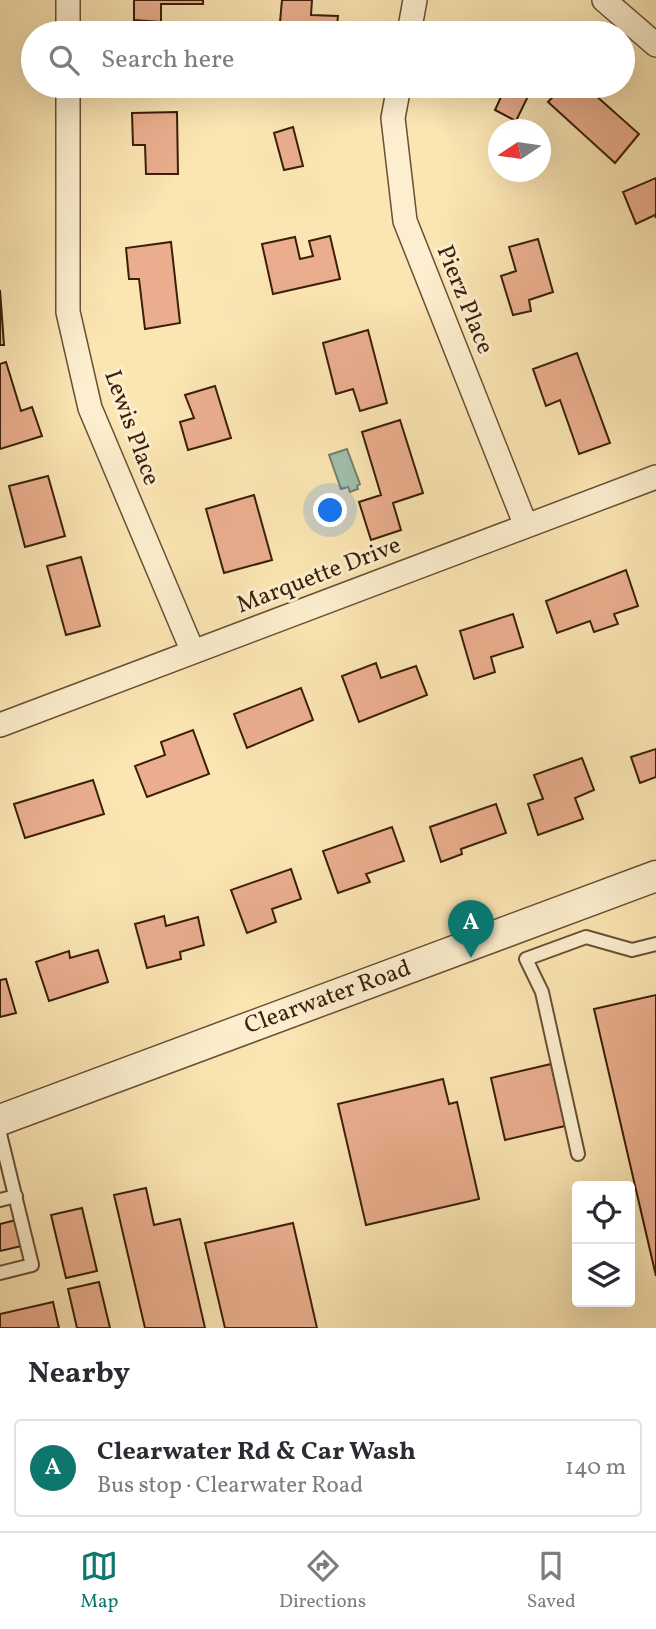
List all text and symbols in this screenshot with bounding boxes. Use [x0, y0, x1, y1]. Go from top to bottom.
search box [21, 21, 635, 98]
icon: search [45, 41, 83, 79]
text: Search here [101, 42, 234, 78]
north arrow [488, 119, 551, 182]
street label: Pierz Place [427, 240, 501, 360]
street label: Lewis Place [94, 366, 168, 490]
your location [313, 493, 347, 527]
street label: Marquette Drive [232, 529, 406, 623]
pin: A [448, 900, 494, 958]
street label: Clearwater Road [240, 952, 416, 1044]
map controls [572, 1181, 635, 1307]
button: locate [572, 1181, 635, 1244]
button: layers [572, 1244, 635, 1307]
text: Nearby [28, 1353, 130, 1395]
text: Clearwater Rd & Car Wash [97, 1434, 416, 1470]
text: A [45, 1452, 61, 1484]
text: 140 m [565, 1452, 626, 1484]
text: Bus stop · Clearwater Road [97, 1470, 363, 1502]
tab: Map [80, 1547, 118, 1615]
tab: Directions [279, 1547, 366, 1615]
tab: Saved [527, 1547, 576, 1615]

